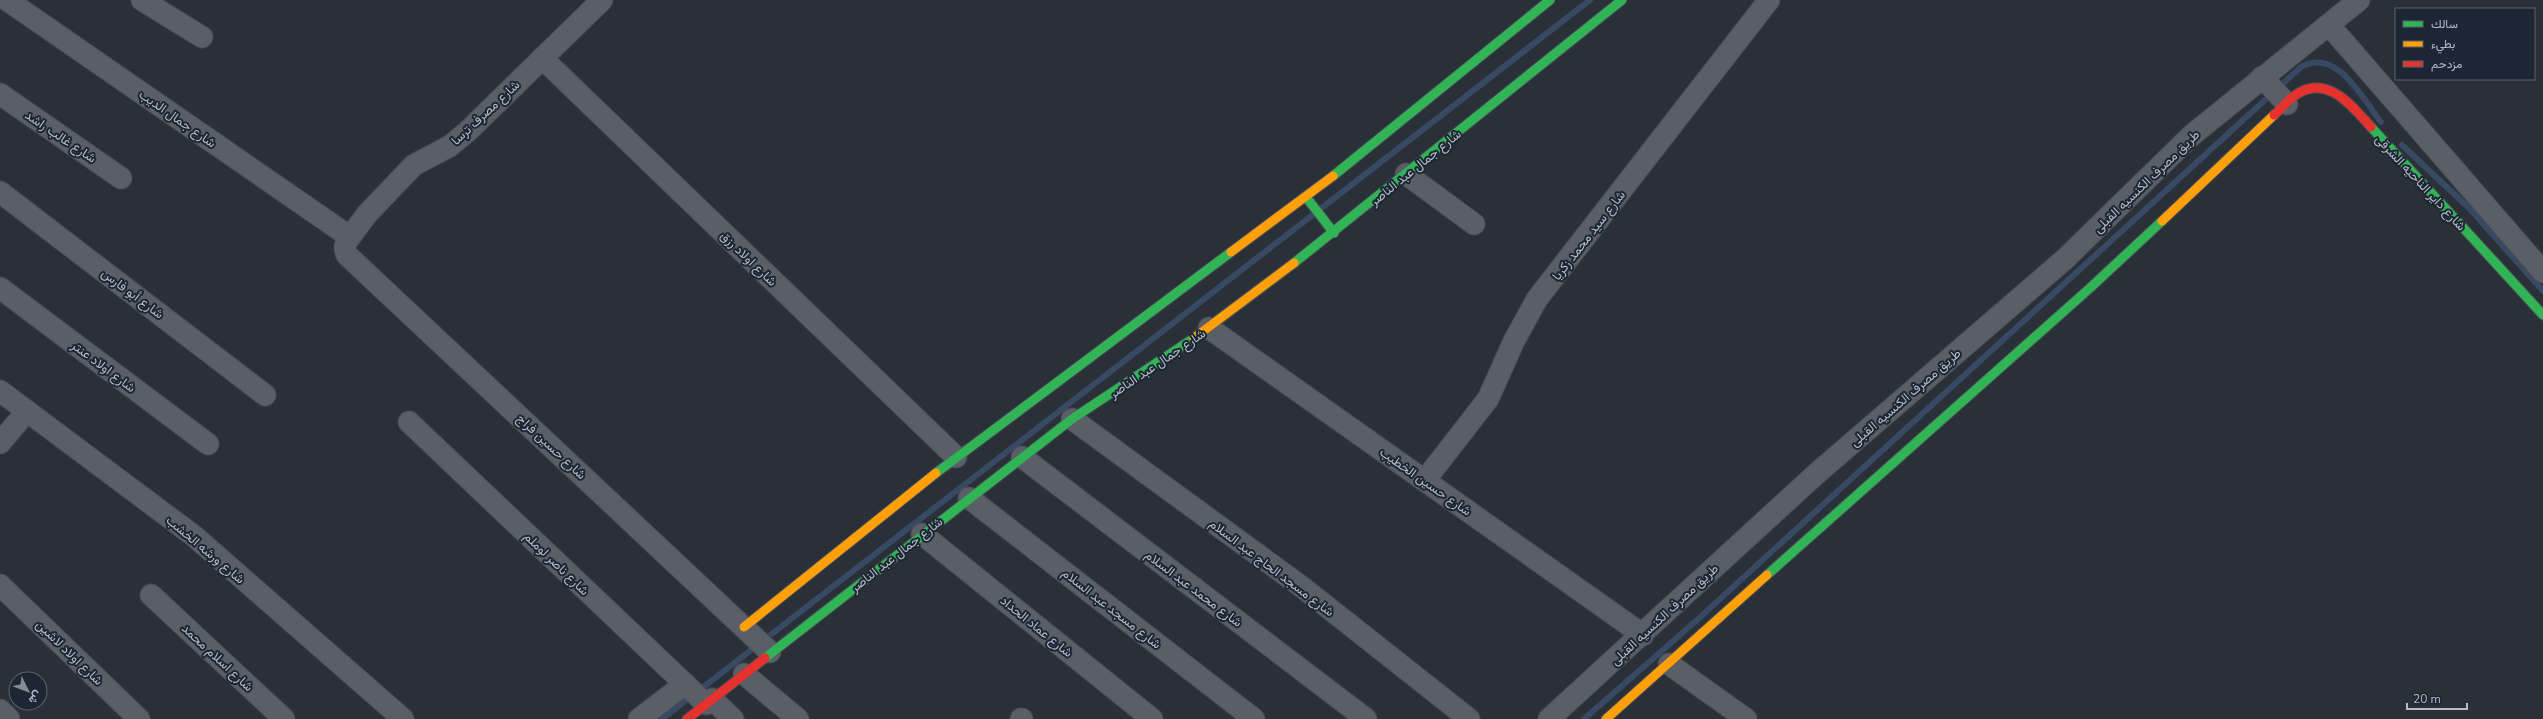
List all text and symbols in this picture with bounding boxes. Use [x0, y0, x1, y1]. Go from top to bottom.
legend [2395, 8, 2535, 80]
text: سالك [2431, 16, 2458, 32]
text: بطيء [2431, 36, 2455, 54]
text: مزدحم [2431, 56, 2462, 72]
street label: شارع مصرف ترسا [447, 76, 524, 149]
street label: شارع جمال الديب [135, 85, 220, 152]
street label: شارع غالب راشد [21, 106, 100, 167]
street label: شارع جمال عبد الناصر [1365, 125, 1465, 211]
street label: طريق مصرف الكنسيه القبلى [2090, 126, 2204, 237]
street label: شارع داير الناحيه الشرقى [2371, 131, 2470, 235]
street label: شارع سيد محمد زكريا [1548, 187, 1630, 284]
street label: شارع اولاد رزق [716, 227, 781, 290]
street label: شارع أبو فارس [98, 264, 167, 323]
street label: شارع جمال عبد الناصر [1105, 325, 1209, 403]
street label: شارع اولاد عنتر [67, 336, 139, 397]
street label: طريق مصرف الكنسيه القبلى [1846, 345, 1965, 451]
street label: شارع حسين فراج [513, 410, 590, 484]
street label: شارع حسين الخطيب [1376, 443, 1475, 520]
street label: شارع ورشه الخشب [162, 511, 249, 588]
street label: شارع جمال عبد الناصر [846, 513, 947, 597]
street label: شارع مسجد الحاج عبد السلام [1205, 515, 1338, 621]
street label: شارع ناصر لوملم [520, 528, 593, 600]
street label: شارع محمد عبد السلام [1141, 546, 1246, 631]
street label: طريق مصرف الكنسيه القبلى [1607, 560, 1723, 670]
street label: شارع مسجد عبد السلام [1058, 564, 1165, 653]
street label: شارع عماد الحداد [996, 592, 1076, 662]
street label: شارع اولاد لاشين [32, 616, 107, 690]
street label: شارع اسلام محمد [178, 620, 257, 696]
north arrow [8, 671, 48, 711]
scale bar [2407, 685, 2467, 711]
text: ش [25, 687, 45, 707]
text: 20 m [2413, 691, 2441, 707]

